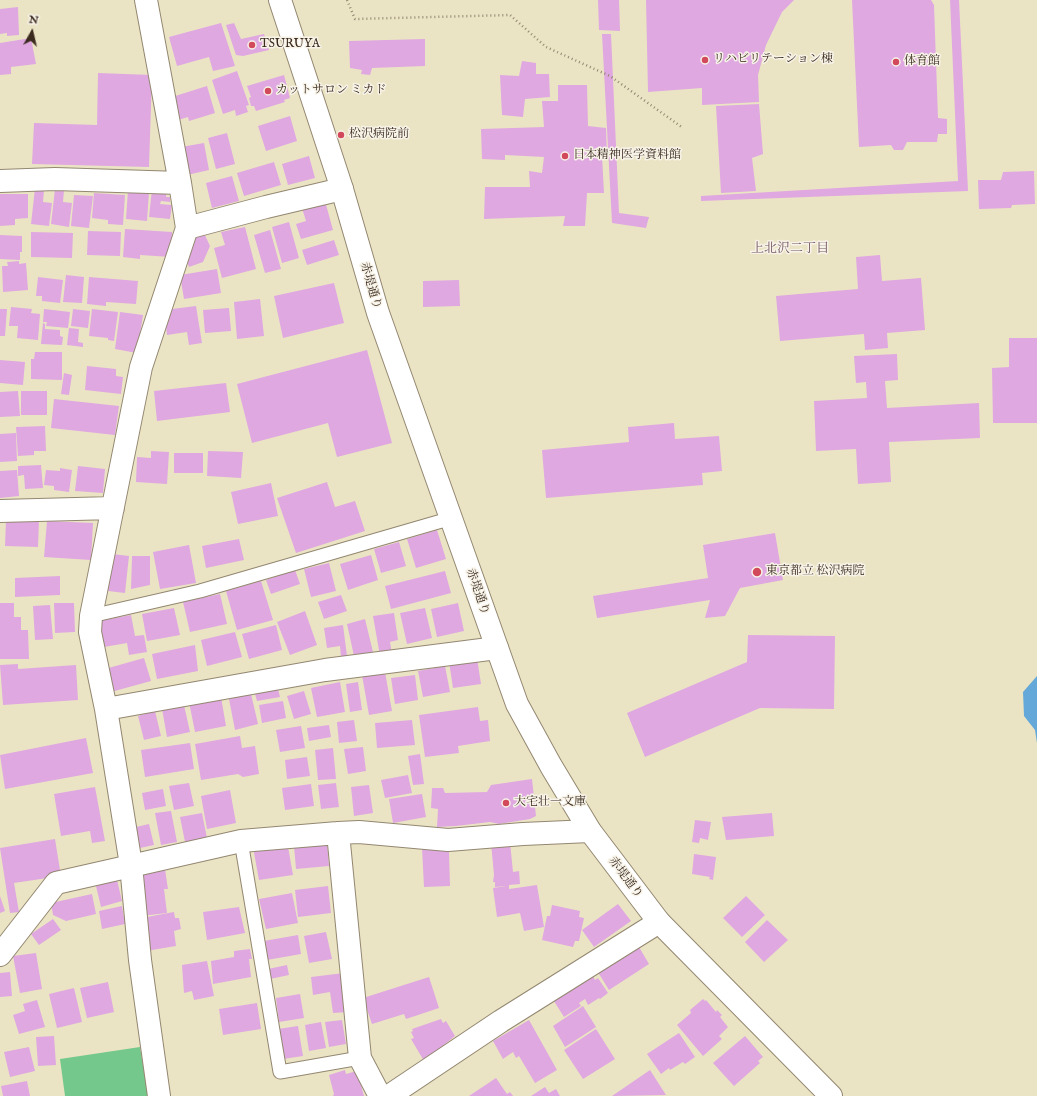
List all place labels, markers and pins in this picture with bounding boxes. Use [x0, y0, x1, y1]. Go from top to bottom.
place label: TSURUYA [260, 38, 320, 52]
marker: TSURUYA [247, 40, 257, 50]
place label: リハビリテーション棟 [713, 53, 833, 67]
marker: リハビリテーション棟 [700, 55, 710, 65]
place label: 体育館 [904, 55, 940, 69]
marker: 体育館 [891, 57, 901, 67]
place label: カットサロン ミカド [276, 84, 387, 98]
marker: カットサロン ミカド [263, 86, 273, 96]
place label: 松沢病院前 [349, 128, 409, 142]
marker: 松沢病院前 [336, 130, 346, 140]
place label: 日本精神医学資料館 [573, 149, 681, 163]
marker: 日本精神医学資料館 [560, 151, 570, 161]
place label: 東京都立 松沢病院 [766, 565, 865, 579]
marker: 東京都立 松沢病院 [751, 566, 763, 578]
place label: 大宅壮一文庫 [514, 796, 586, 810]
marker: 大宅壮一文庫 [501, 798, 511, 808]

